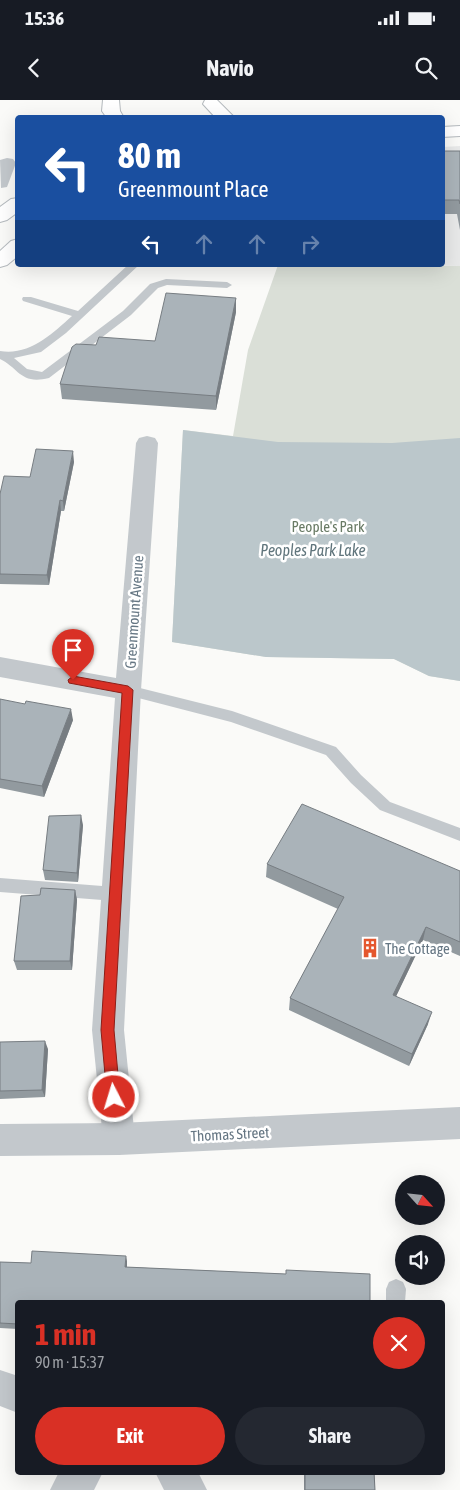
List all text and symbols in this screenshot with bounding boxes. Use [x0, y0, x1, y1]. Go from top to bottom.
text: 15:36 [25, 7, 64, 29]
icon: back [20, 54, 48, 82]
icon: search [412, 54, 440, 82]
text: Navio [206, 55, 254, 81]
icon: left [35, 135, 100, 200]
text: 80 m [118, 135, 181, 175]
text: Greenmount Place [118, 176, 268, 202]
icon: left [137, 230, 165, 258]
icon: ahead [190, 230, 218, 258]
icon: ahead [243, 230, 271, 258]
icon: right [296, 230, 324, 258]
park label: People's Park [291, 518, 365, 535]
water label: Peoples Park Lake [260, 541, 366, 560]
street label: Greenmount Avenue [122, 555, 146, 669]
pin [52, 629, 94, 680]
icon: arrive [59, 636, 87, 664]
building icon: The Cottage [359, 937, 381, 959]
place label: The Cottage [385, 940, 450, 957]
position arrow [87, 1070, 139, 1122]
street label: Thomas Street [190, 1123, 270, 1145]
north arrow [395, 1175, 445, 1225]
map controls [395, 1175, 445, 1285]
button: sound [395, 1235, 445, 1285]
text: 1 min [35, 1317, 96, 1351]
button: close [373, 1317, 425, 1369]
text: 90 m · 15:37 [35, 1353, 105, 1371]
button: Exit [35, 1407, 225, 1465]
button: Share [235, 1407, 425, 1465]

